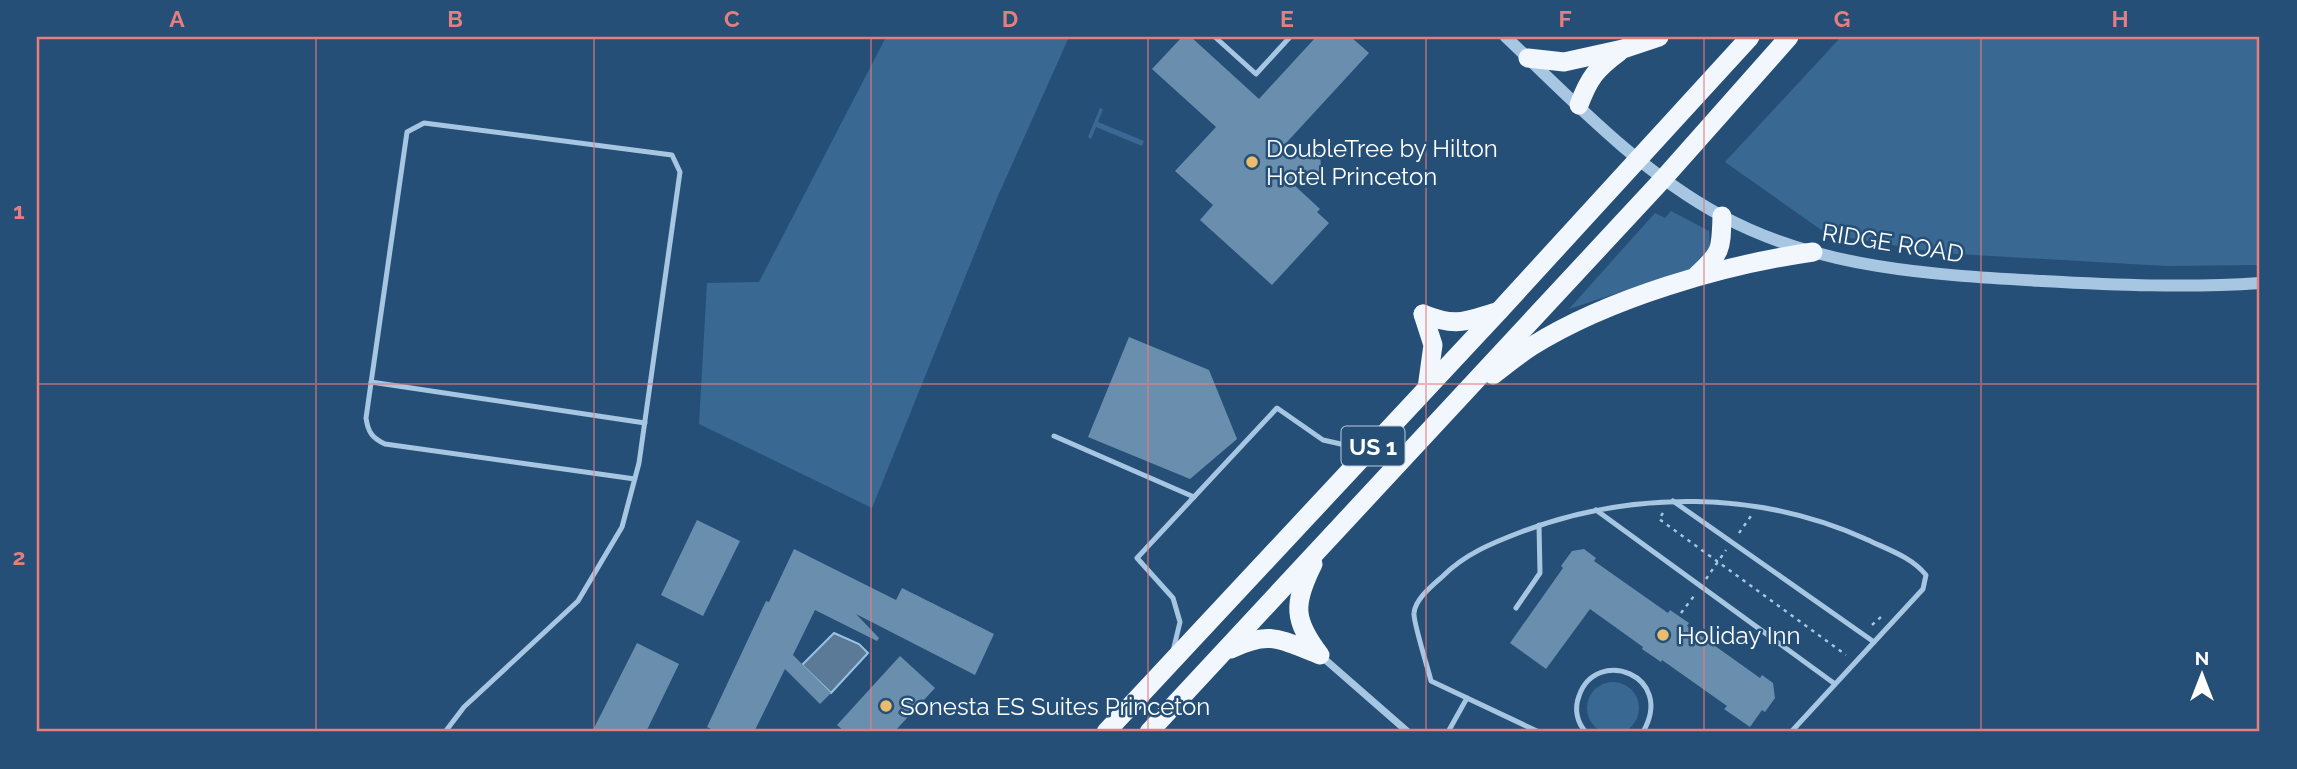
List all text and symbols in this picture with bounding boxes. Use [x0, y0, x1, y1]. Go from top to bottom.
text: A [169, 5, 185, 32]
text: B [447, 5, 463, 32]
text: C [724, 5, 740, 32]
text: D [1002, 5, 1018, 32]
text: E [1280, 5, 1294, 32]
text: F [1558, 5, 1572, 32]
text: G [1834, 5, 1850, 32]
text: H [2111, 5, 2129, 32]
place label: DoubleTree by Hilton Hotel Princeton [1266, 134, 1498, 191]
marker: DoubleTree by Hilton Hotel Princeton [1244, 154, 1260, 170]
text: 1 [13, 197, 25, 224]
street label: RIDGE ROAD [1820, 217, 1966, 269]
road number: US 1 [1342, 426, 1404, 466]
text: 2 [13, 543, 25, 570]
place label: Holiday Inn [1677, 621, 1801, 650]
marker: Holiday Inn [1655, 627, 1671, 643]
north arrow [2168, 640, 2238, 710]
text: N [2195, 647, 2209, 669]
place label: Sonesta ES Suites Princeton [900, 692, 1210, 721]
marker: Sonesta ES Suites Princeton [878, 698, 894, 714]

